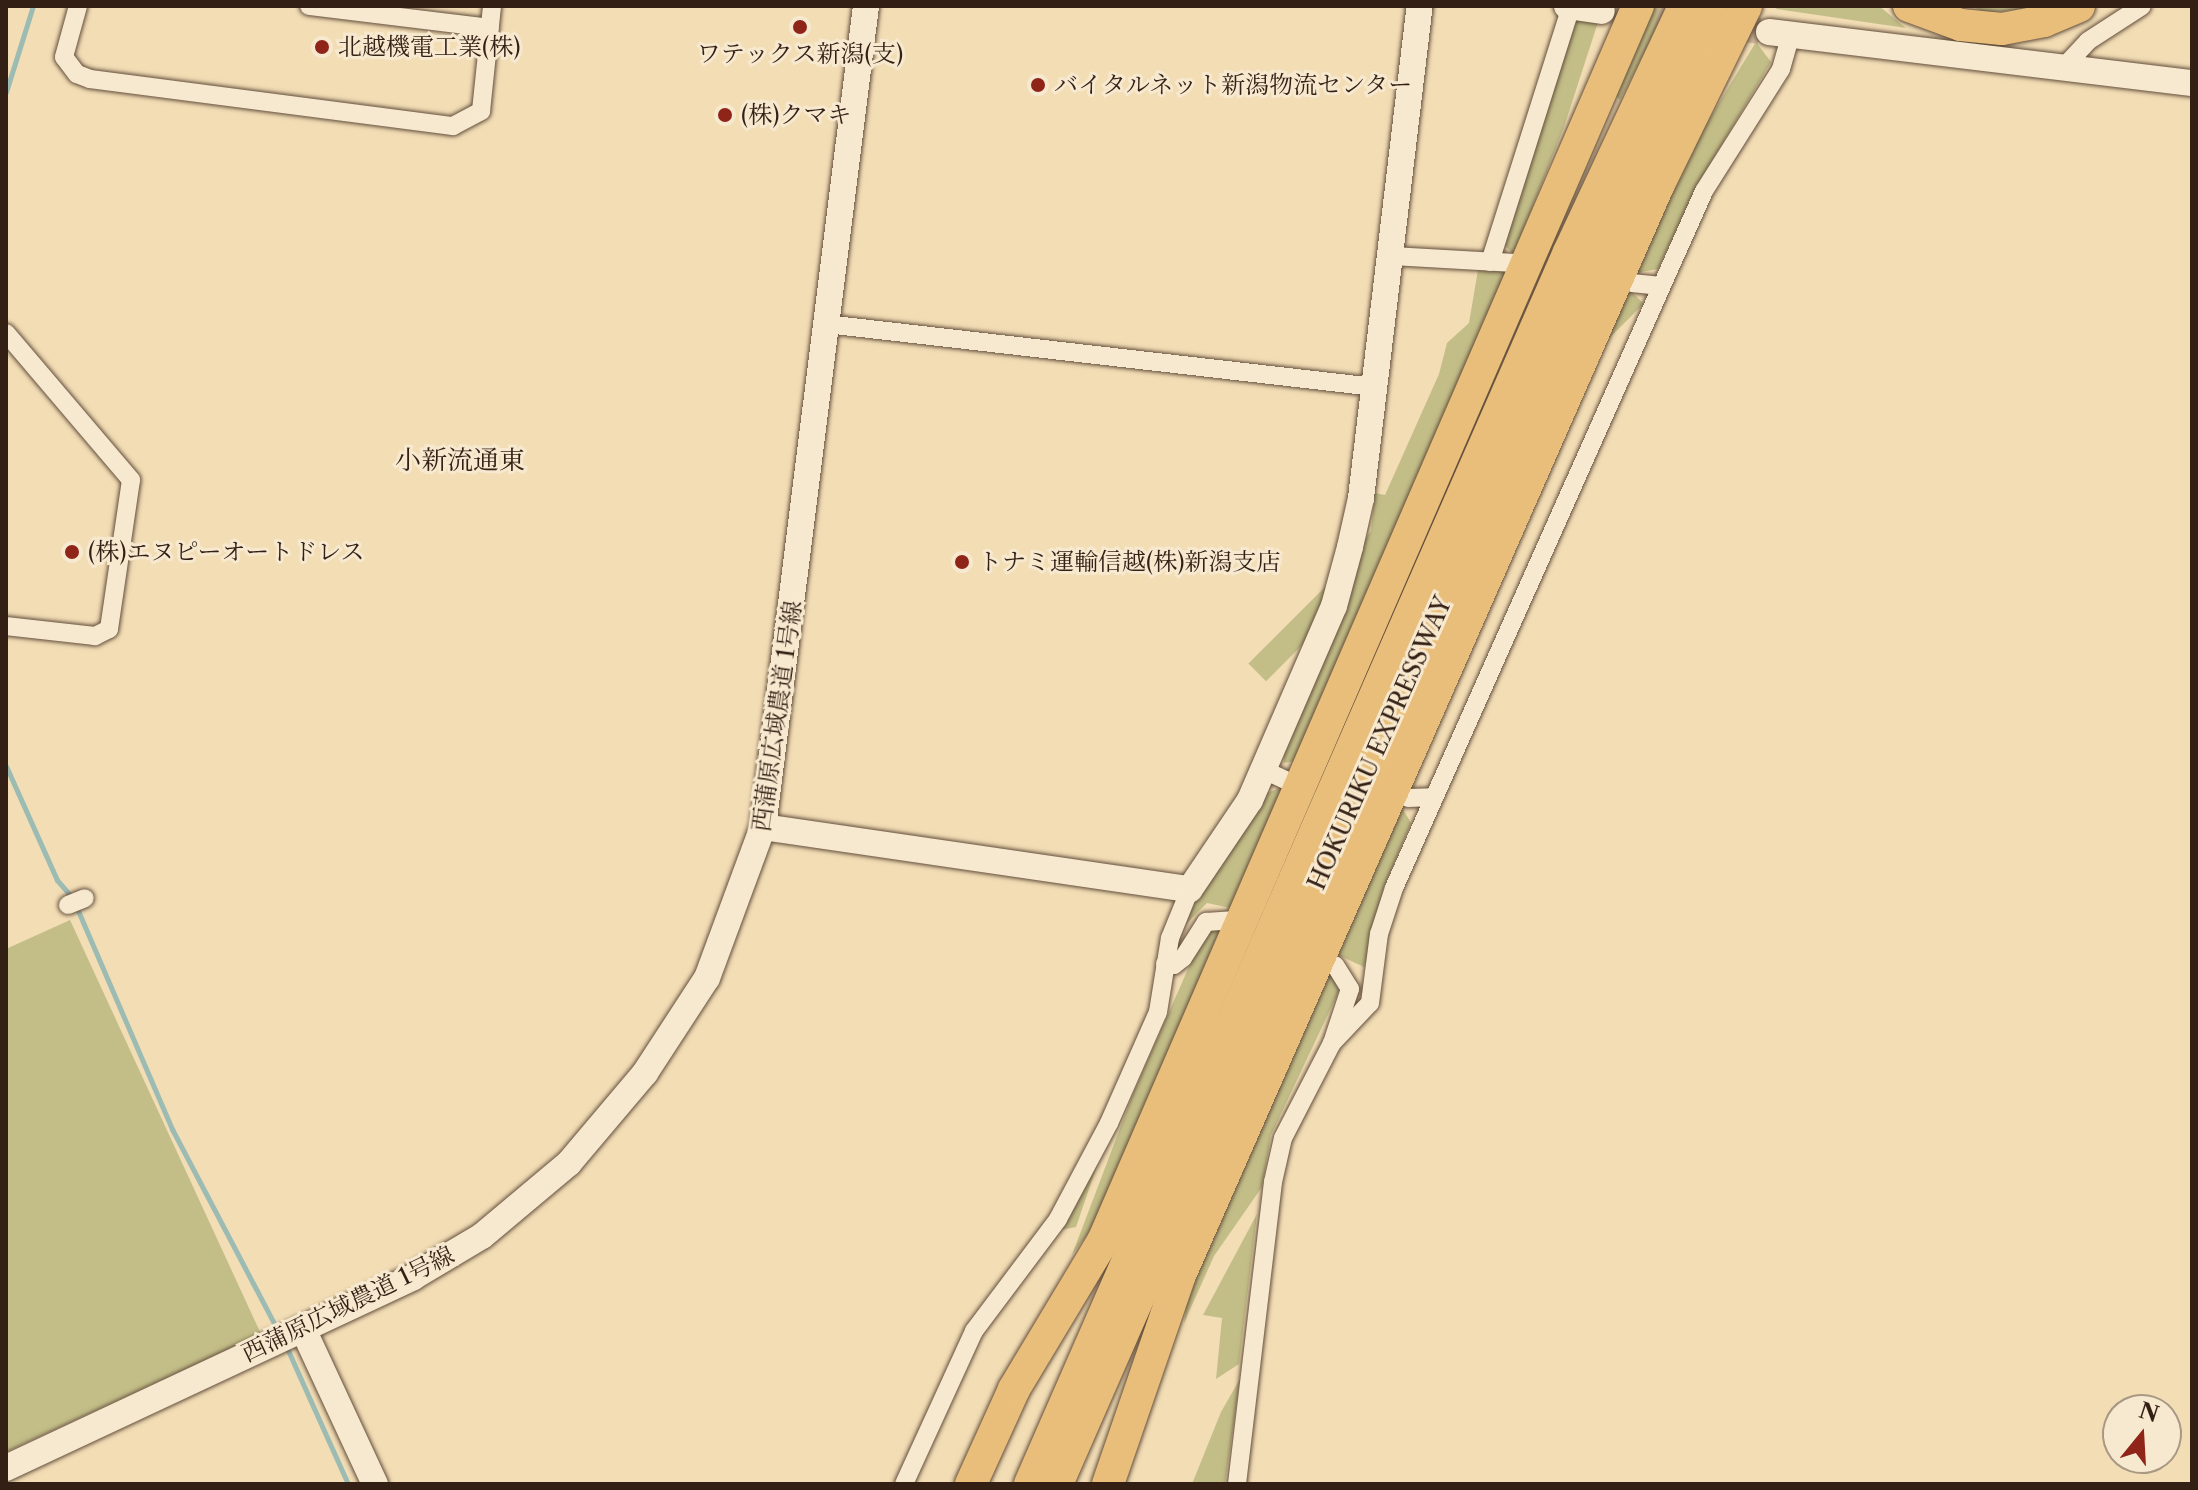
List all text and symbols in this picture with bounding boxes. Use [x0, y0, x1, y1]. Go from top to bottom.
marker: ワテックス新潟(支) [791, 18, 809, 36]
place label: 北越機電工業(株) [338, 33, 521, 61]
marker: 北越機電工業(株) [313, 38, 331, 56]
place label: ワテックス新潟(支) [697, 40, 903, 68]
place label: バイタルネット新潟物流センター [1054, 71, 1414, 99]
marker: バイタルネット新潟物流センター [1029, 76, 1047, 94]
place label: (株)クマキ [741, 101, 852, 129]
marker: (株)クマキ [716, 106, 734, 124]
district label: 小新流通東 [395, 445, 525, 477]
place label: (株)エヌピーオートドレス [88, 538, 366, 566]
marker: (株)エヌピーオートドレス [63, 543, 81, 561]
place label: トナミ運輸信越(株)新潟支店 [978, 548, 1281, 576]
marker: トナミ運輸信越(株)新潟支店 [953, 553, 971, 571]
street label: HOKURIKU EXPRESSWAY [1302, 592, 1458, 894]
street label: 西蒲原広域農道 1号線 [747, 599, 807, 833]
street label: 西蒲原広域農道 1号線 [237, 1240, 459, 1368]
north arrow [2102, 1394, 2182, 1474]
text: N [2136, 1397, 2162, 1428]

